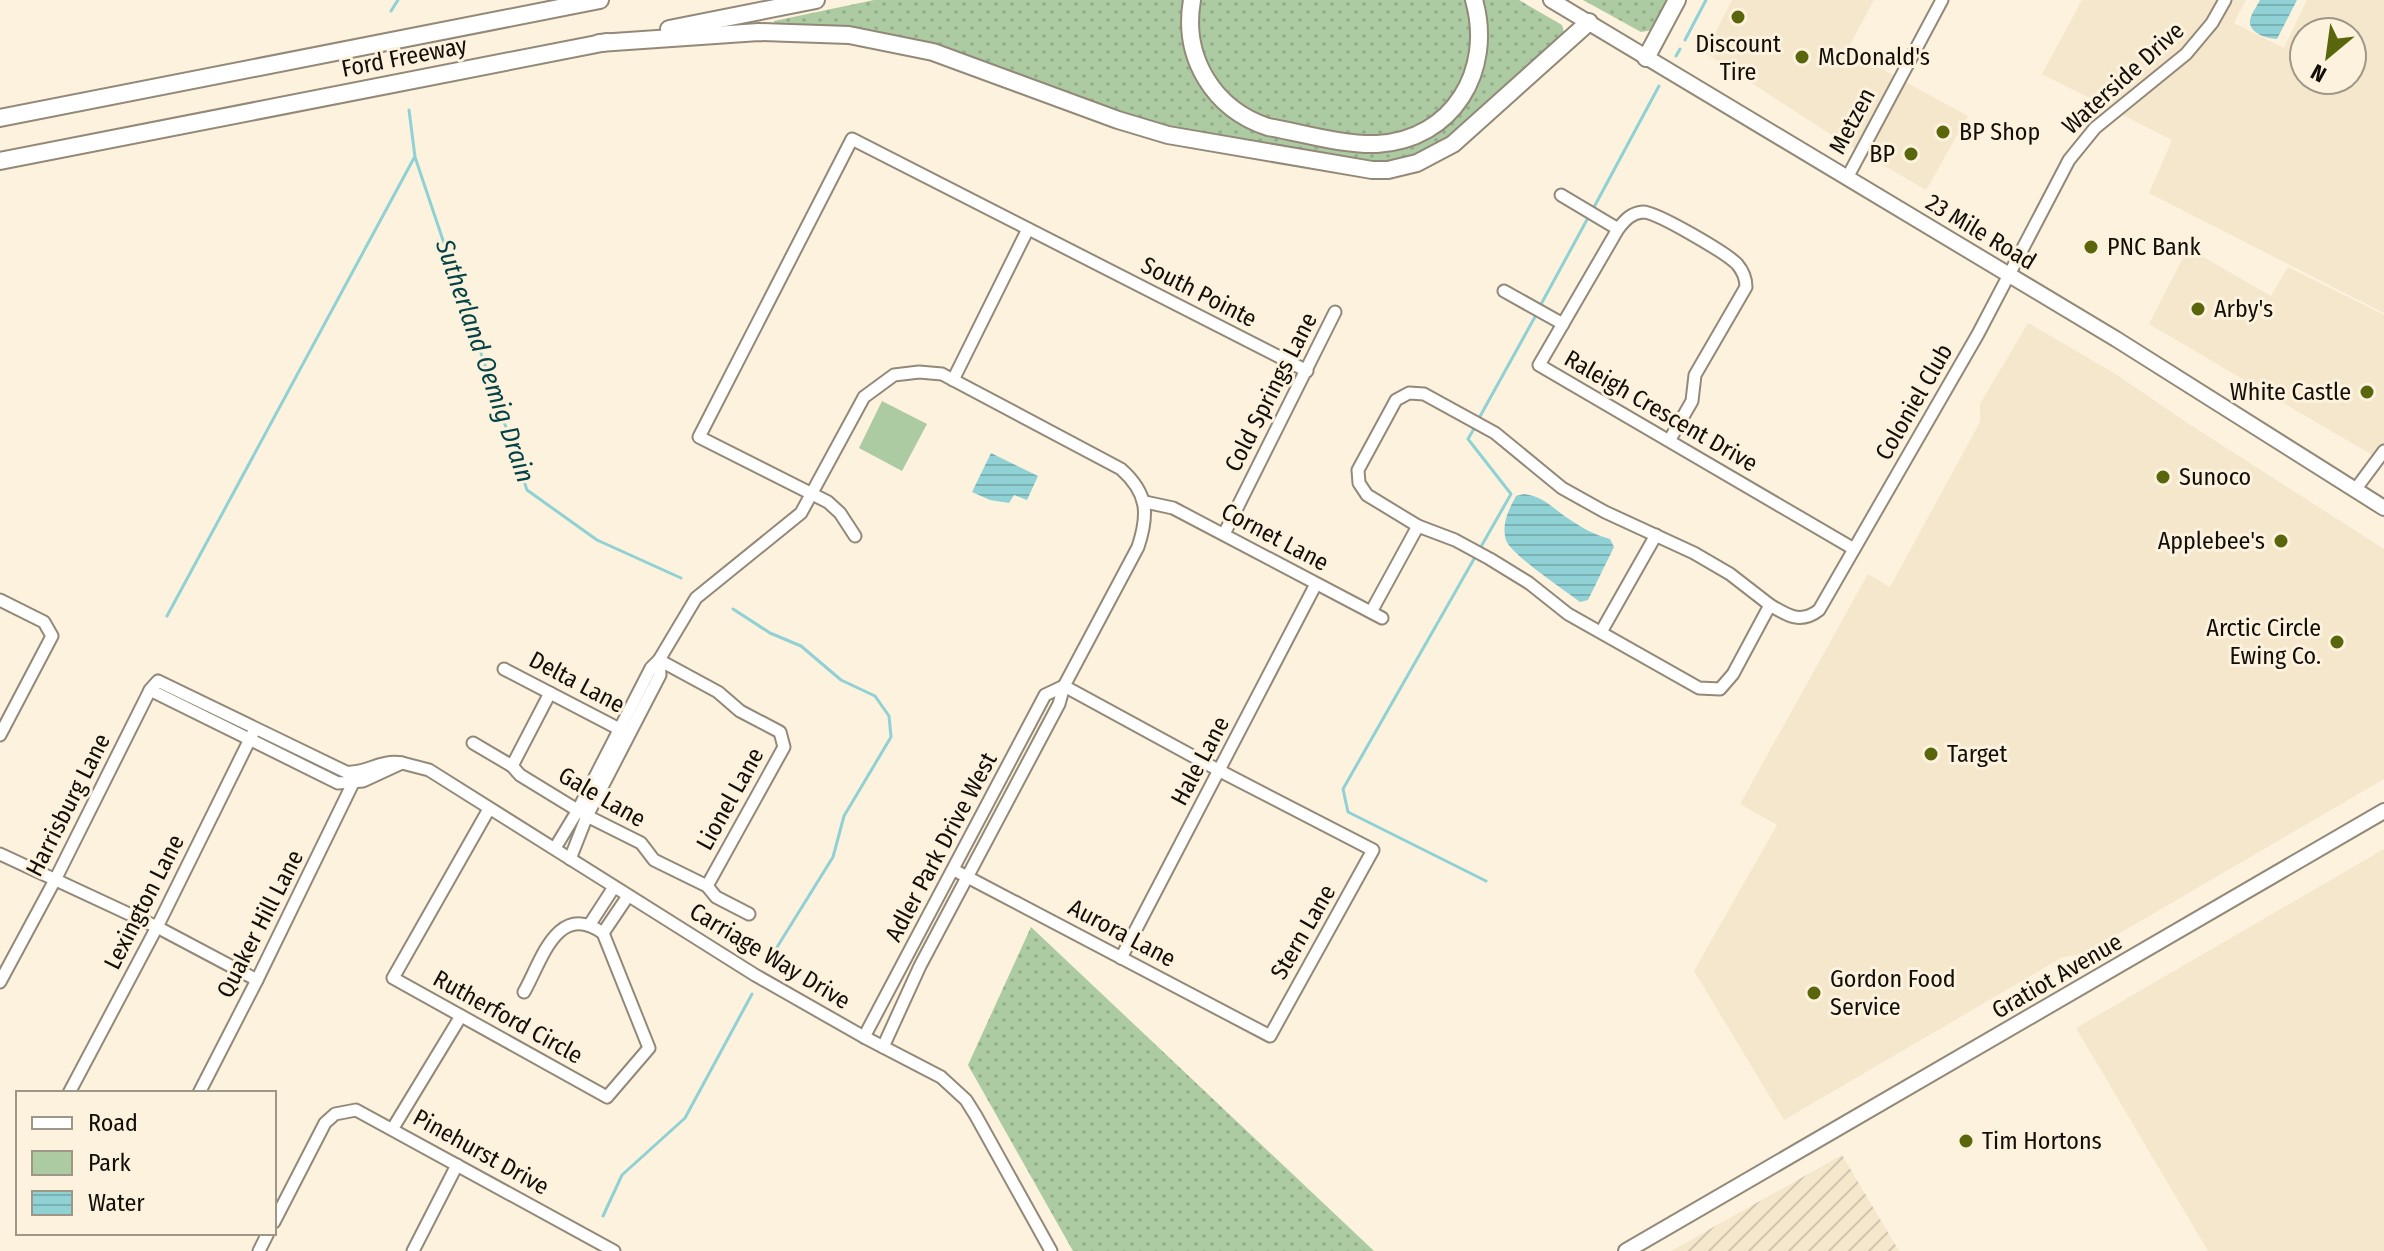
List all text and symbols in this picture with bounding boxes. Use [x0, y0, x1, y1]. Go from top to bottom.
marker: Discount Tire [1729, 8, 1747, 26]
street label: Waterside Drive [2056, 16, 2190, 140]
north arrow [2288, 16, 2368, 96]
place label: Discount Tire [1695, 30, 1781, 86]
street label: Ford Freeway [339, 31, 469, 83]
place label: McDonald's [1818, 43, 1930, 71]
marker: McDonald's [1793, 48, 1811, 66]
text: N [2306, 58, 2331, 88]
street label: Metzen [1823, 83, 1881, 159]
place label: BP Shop [1959, 118, 2040, 146]
marker: BP Shop [1934, 123, 1952, 141]
place label: BP [1869, 140, 1895, 168]
marker: BP [1902, 145, 1920, 163]
street label: 23 Mile Road [1921, 188, 2041, 276]
place label: PNC Bank [2107, 233, 2201, 261]
water label: Sutherland Oemig Drain [429, 235, 541, 486]
marker: PNC Bank [2082, 238, 2100, 256]
street label: South Pointe [1137, 251, 1261, 333]
place label: Arby's [2214, 295, 2273, 323]
marker: Arby's [2189, 300, 2207, 318]
street label: Cold Springs Lane [1219, 308, 1323, 476]
street label: Coloniel Club [1870, 339, 1958, 465]
street label: Raleigh Crescent Drive [1559, 344, 1763, 478]
place label: White Castle [2230, 378, 2351, 406]
marker: White Castle [2358, 383, 2376, 401]
place label: Sunoco [2179, 463, 2251, 491]
marker: Sunoco [2154, 468, 2172, 486]
street label: Cornet Lane [1217, 497, 1333, 577]
place label: Applebee's [2158, 527, 2265, 555]
marker: Applebee's [2272, 532, 2290, 550]
place label: Arctic Circle Ewing Co. [2206, 614, 2321, 670]
marker: Arctic Circle Ewing Co. [2328, 633, 2346, 651]
street label: Delta Lane [525, 645, 629, 719]
street label: Hale Lane [1165, 712, 1235, 810]
street label: Harrisburg Lane [20, 729, 116, 881]
place label: Target [1947, 740, 2007, 768]
street label: Lionel Lane [690, 743, 770, 855]
marker: Target [1922, 745, 1940, 763]
street label: Adler Park Drive West [879, 748, 1003, 946]
street label: Gale Lane [554, 761, 650, 833]
street label: Lexington Lane [98, 830, 190, 974]
street label: Quaker Hill Lane [211, 846, 309, 1002]
street label: Stern Lane [1265, 880, 1341, 984]
street label: Aurora Lane [1064, 893, 1180, 973]
street label: Carriage Way Drive [685, 897, 855, 1015]
street label: Gratiot Avenue [1987, 928, 2127, 1024]
street label: Rutherford Circle [428, 964, 588, 1070]
place label: Gordon Food Service [1830, 965, 1956, 1021]
marker: Gordon Food Service [1805, 984, 1823, 1002]
legend [16, 1091, 276, 1235]
street label: Pinehurst Drive [408, 1103, 554, 1201]
text: Road [88, 1109, 138, 1137]
place label: Tim Hortons [1982, 1127, 2102, 1155]
marker: Tim Hortons [1957, 1132, 1975, 1150]
text: Park [88, 1149, 131, 1177]
text: Water [88, 1189, 145, 1217]

